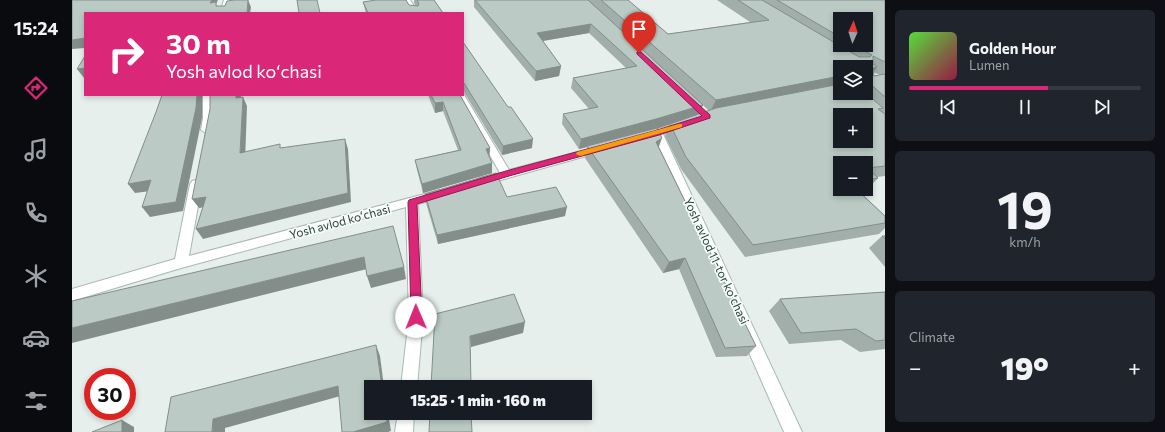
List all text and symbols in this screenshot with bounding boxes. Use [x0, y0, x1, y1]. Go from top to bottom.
pin [622, 12, 656, 53]
north arrow [833, 12, 873, 52]
map controls [833, 12, 873, 196]
text: 15:24 [14, 17, 58, 39]
icon: arrive [628, 18, 650, 40]
text: 30 m [166, 26, 231, 60]
icon: right [100, 28, 152, 80]
text: Golden Hour [969, 39, 1056, 57]
text: Lumen [969, 57, 1009, 73]
text: Yosh avlod koʻchasi [166, 60, 322, 82]
button: layers [833, 60, 873, 100]
icon: directions [22, 74, 50, 102]
icon: previous [937, 96, 959, 118]
icon: pause [1014, 96, 1036, 118]
icon: next [1091, 96, 1113, 118]
button: + [833, 108, 873, 148]
icon: music [22, 136, 50, 164]
button: − [833, 156, 873, 196]
text: 19 [997, 176, 1053, 240]
street label: Yosh avlod 11-tor koʻchasi [681, 195, 752, 326]
icon: phone [22, 199, 50, 227]
street label: Yosh avlod koʻchasi [288, 201, 392, 241]
text: km/h [1009, 234, 1041, 250]
icon: climate [22, 262, 50, 290]
position arrow [395, 296, 437, 338]
icon: car [22, 324, 50, 352]
text: Climate [909, 329, 955, 345]
text: 19° [1001, 349, 1049, 386]
text: − [909, 354, 922, 381]
text: + [1128, 354, 1141, 381]
speed limit sign: 30 [84, 368, 136, 420]
icon: filters [22, 387, 50, 415]
text: 15:25 · 1 min · 160 m [410, 391, 546, 409]

